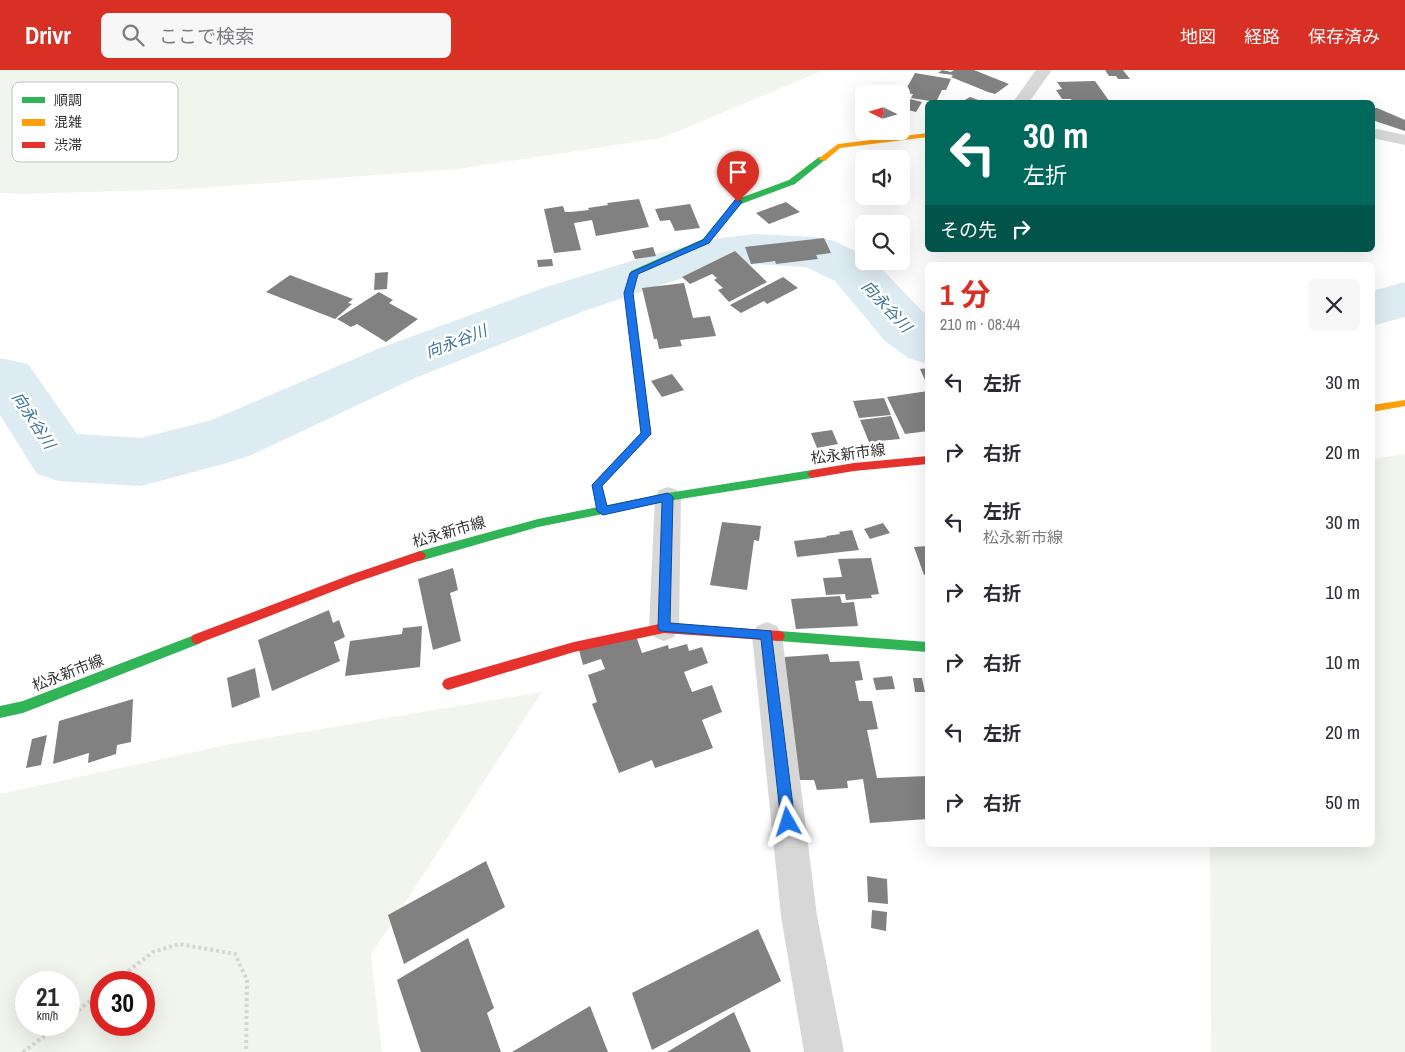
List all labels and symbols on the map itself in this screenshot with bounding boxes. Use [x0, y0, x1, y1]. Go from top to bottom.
legend [12, 82, 178, 162]
north arrow [855, 85, 910, 140]
text: 順調 [54, 91, 82, 109]
text: 混雑 [54, 113, 82, 131]
text: 渋滞 [54, 136, 82, 154]
pin [717, 151, 759, 202]
water label: 向永谷川 [857, 275, 918, 338]
water label: 向永谷川 [422, 319, 492, 363]
water label: 向永谷川 [7, 387, 62, 454]
street label: 松永新市線 [809, 439, 886, 468]
street label: 松永新市線 [410, 511, 488, 552]
street label: 松永新市線 [29, 649, 107, 696]
position arrow [761, 795, 813, 847]
speed limit sign: 30 [90, 971, 155, 1036]

